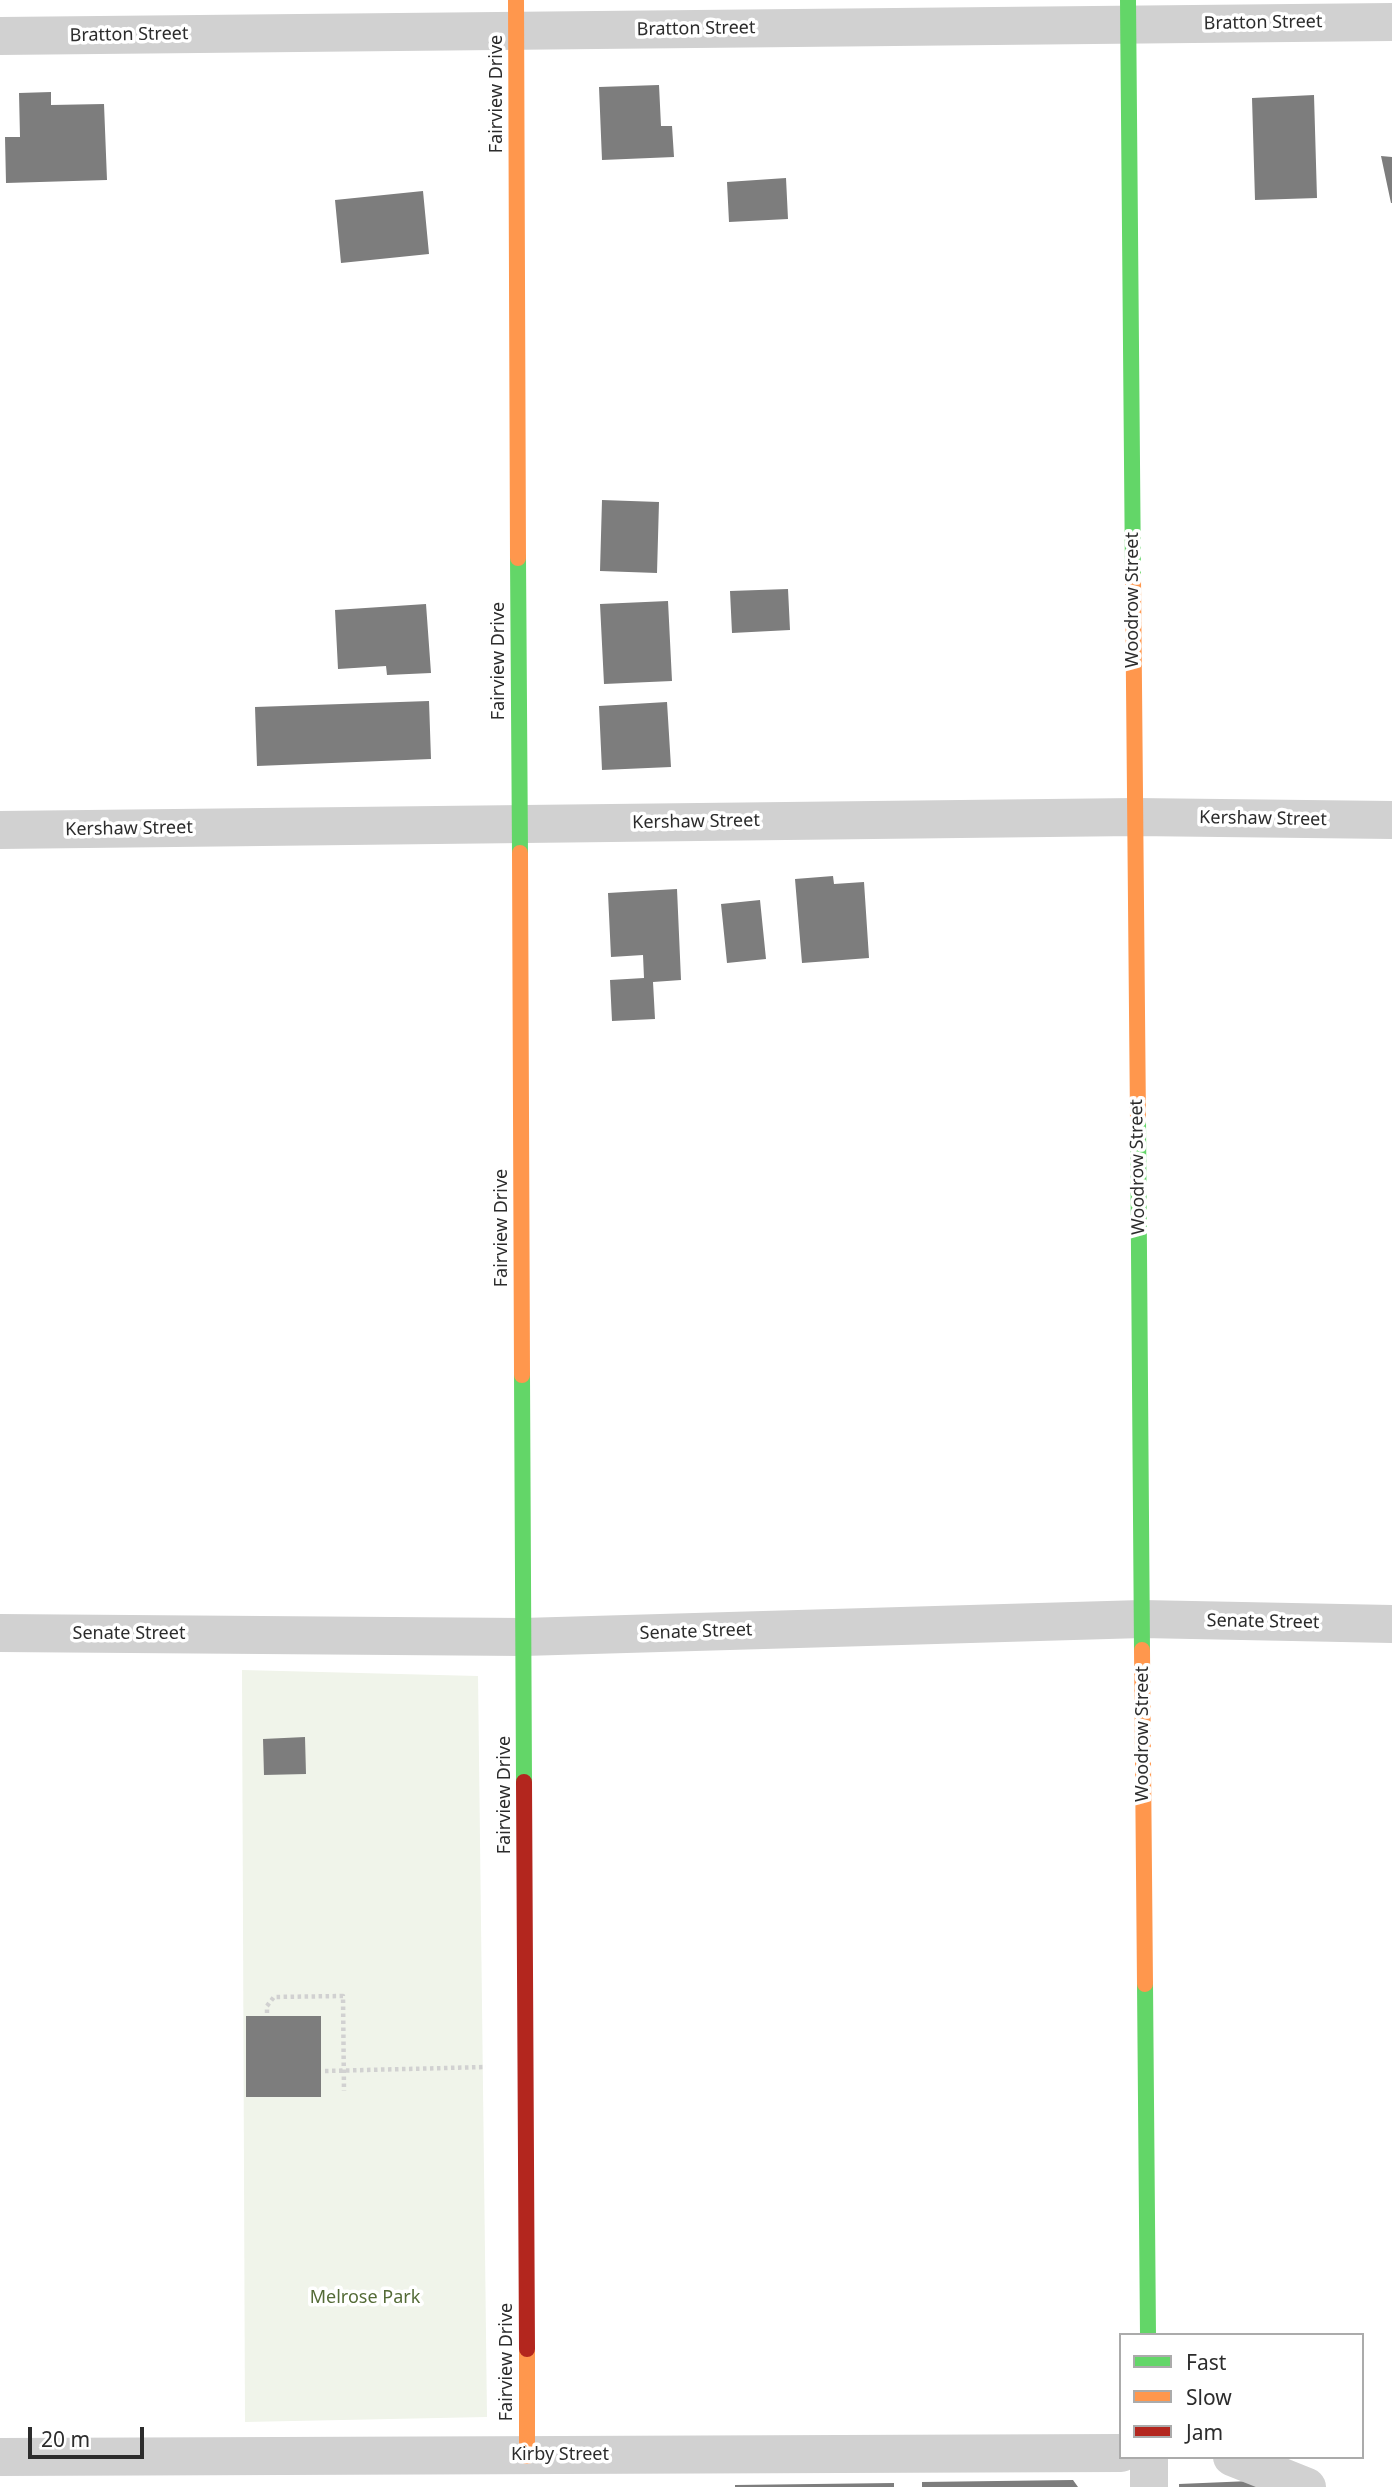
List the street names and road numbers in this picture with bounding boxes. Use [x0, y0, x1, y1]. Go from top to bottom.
street label: Bratton Street [1203, 11, 1323, 35]
street label: Bratton Street [636, 17, 756, 41]
street label: Bratton Street [69, 23, 189, 47]
street label: Fairview Drive [486, 35, 508, 153]
street label: Woodrow Street [1122, 532, 1144, 668]
street label: Fairview Drive [488, 602, 510, 720]
street label: Kershaw Street [1199, 807, 1327, 831]
street label: Kershaw Street [632, 810, 760, 834]
street label: Kershaw Street [65, 817, 193, 841]
street label: Woodrow Street [1126, 1099, 1150, 1235]
street label: Fairview Drive [491, 1169, 513, 1287]
street label: Senate Street [1206, 1610, 1320, 1634]
street label: Senate Street [639, 1619, 753, 1645]
street label: Senate Street [73, 1623, 185, 1645]
street label: Woodrow Street [1132, 1666, 1154, 1802]
street label: Fairview Drive [494, 1736, 516, 1854]
street label: Fairview Drive [496, 2303, 518, 2421]
street label: Kirby Street [511, 2444, 609, 2466]

